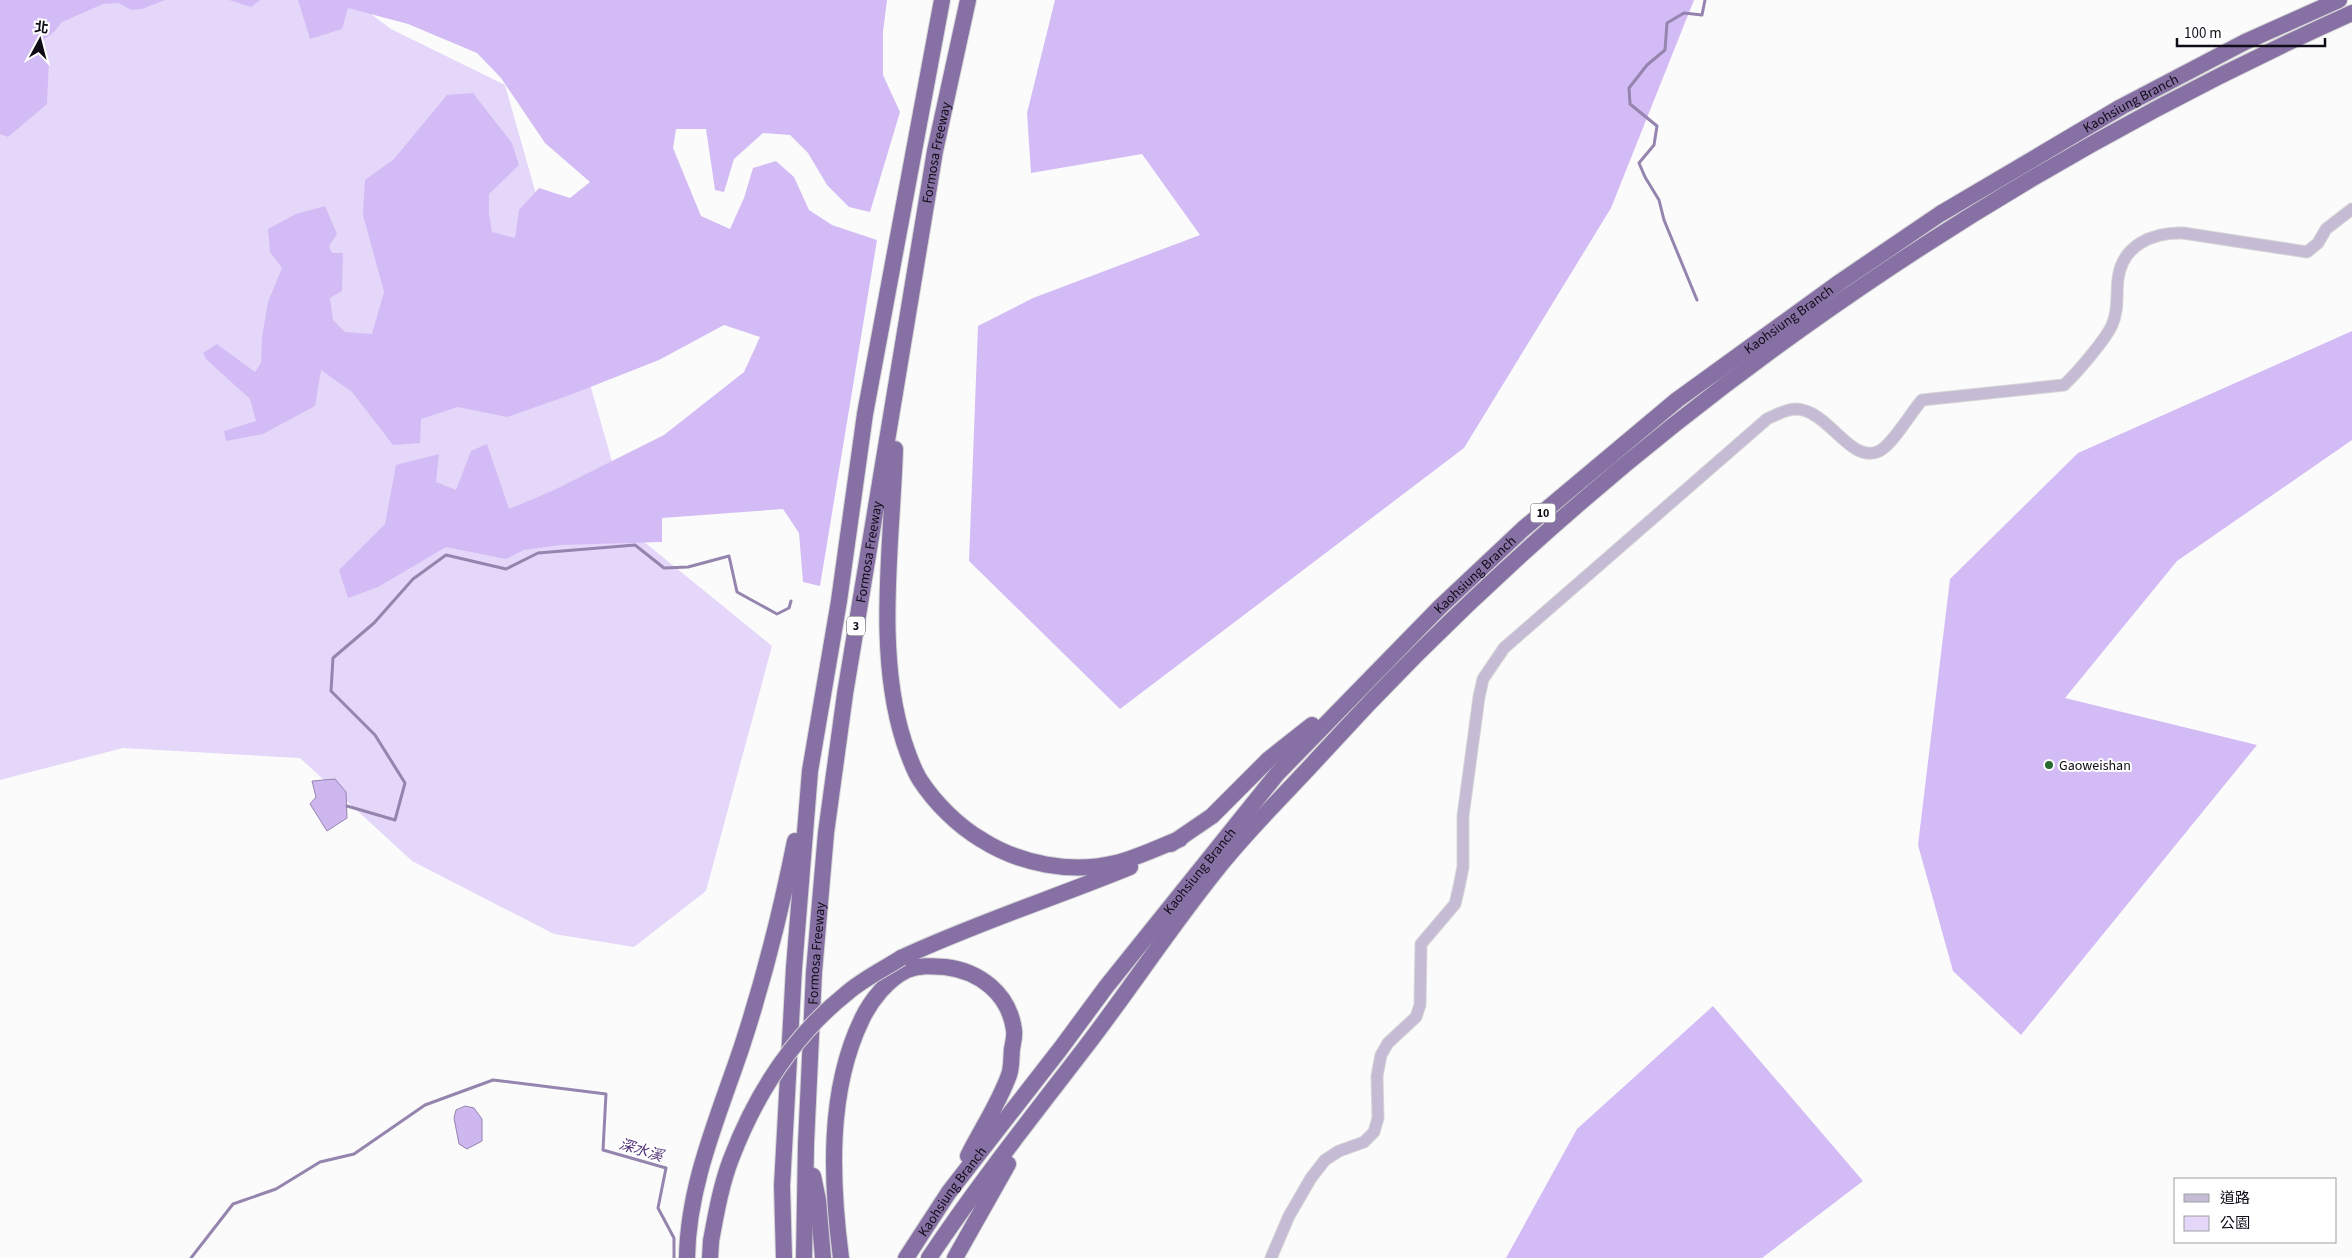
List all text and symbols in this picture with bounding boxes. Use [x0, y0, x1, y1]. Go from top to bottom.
north arrow [15, 15, 65, 65]
scale bar [2177, 15, 2324, 47]
text: 北 [33, 17, 50, 39]
text: 100 m [2184, 23, 2222, 44]
street label: Kaohsiung Branch [2079, 70, 2182, 138]
street label: Formosa Freeway [917, 100, 957, 205]
street label: Kaohsiung Branch [1740, 281, 1838, 359]
street label: Formosa Freeway [851, 499, 888, 605]
road number: 10 [1530, 503, 1556, 522]
street label: Kaohsiung Branch [1430, 531, 1521, 619]
road number: 3 [847, 616, 865, 636]
place label: Gaoweishan [2059, 756, 2131, 776]
marker: Gaoweishan [2043, 759, 2055, 771]
street label: Kaohsiung Branch [1159, 824, 1241, 919]
street label: Formosa Freeway [803, 901, 831, 1005]
water label: 深水溪 [616, 1134, 667, 1168]
street label: Kaohsiung Branch [914, 1143, 992, 1241]
legend [2174, 1178, 2337, 1243]
text: 道路 [2220, 1188, 2250, 1209]
text: 公園 [2220, 1213, 2250, 1234]

